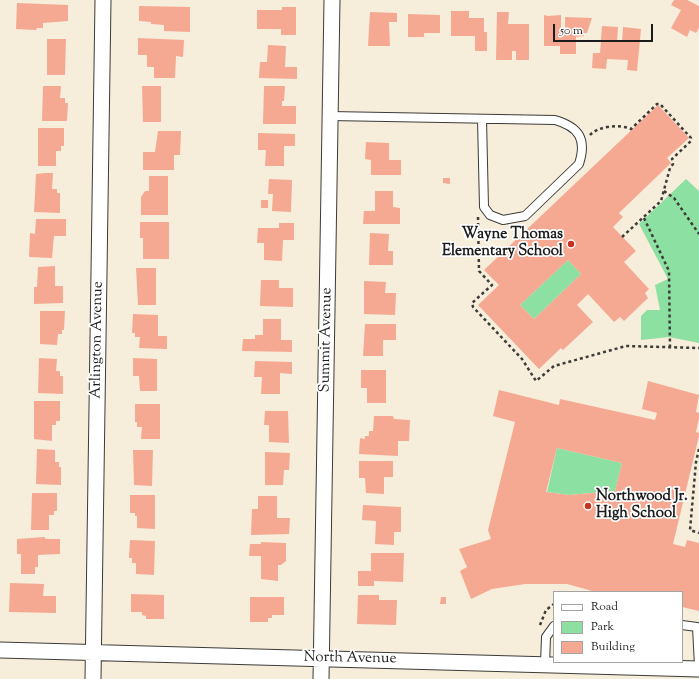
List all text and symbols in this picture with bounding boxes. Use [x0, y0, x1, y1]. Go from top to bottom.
scale bar [555, 16, 655, 42]
text: 50 m [560, 22, 583, 40]
place label: Wayne Thomas Elementary School [442, 226, 563, 261]
marker: Wayne Thomas Elementary School [566, 239, 576, 249]
street label: Arlington Avenue [88, 281, 108, 399]
street label: Summit Avenue [317, 287, 337, 393]
place label: Northwood Jr. High School [596, 488, 688, 523]
marker: Northwood Jr. High School [583, 501, 593, 511]
legend [553, 591, 683, 663]
text: Road [591, 598, 618, 616]
text: Park [591, 618, 614, 636]
text: Building [591, 638, 635, 656]
street label: North Avenue [303, 649, 397, 669]

